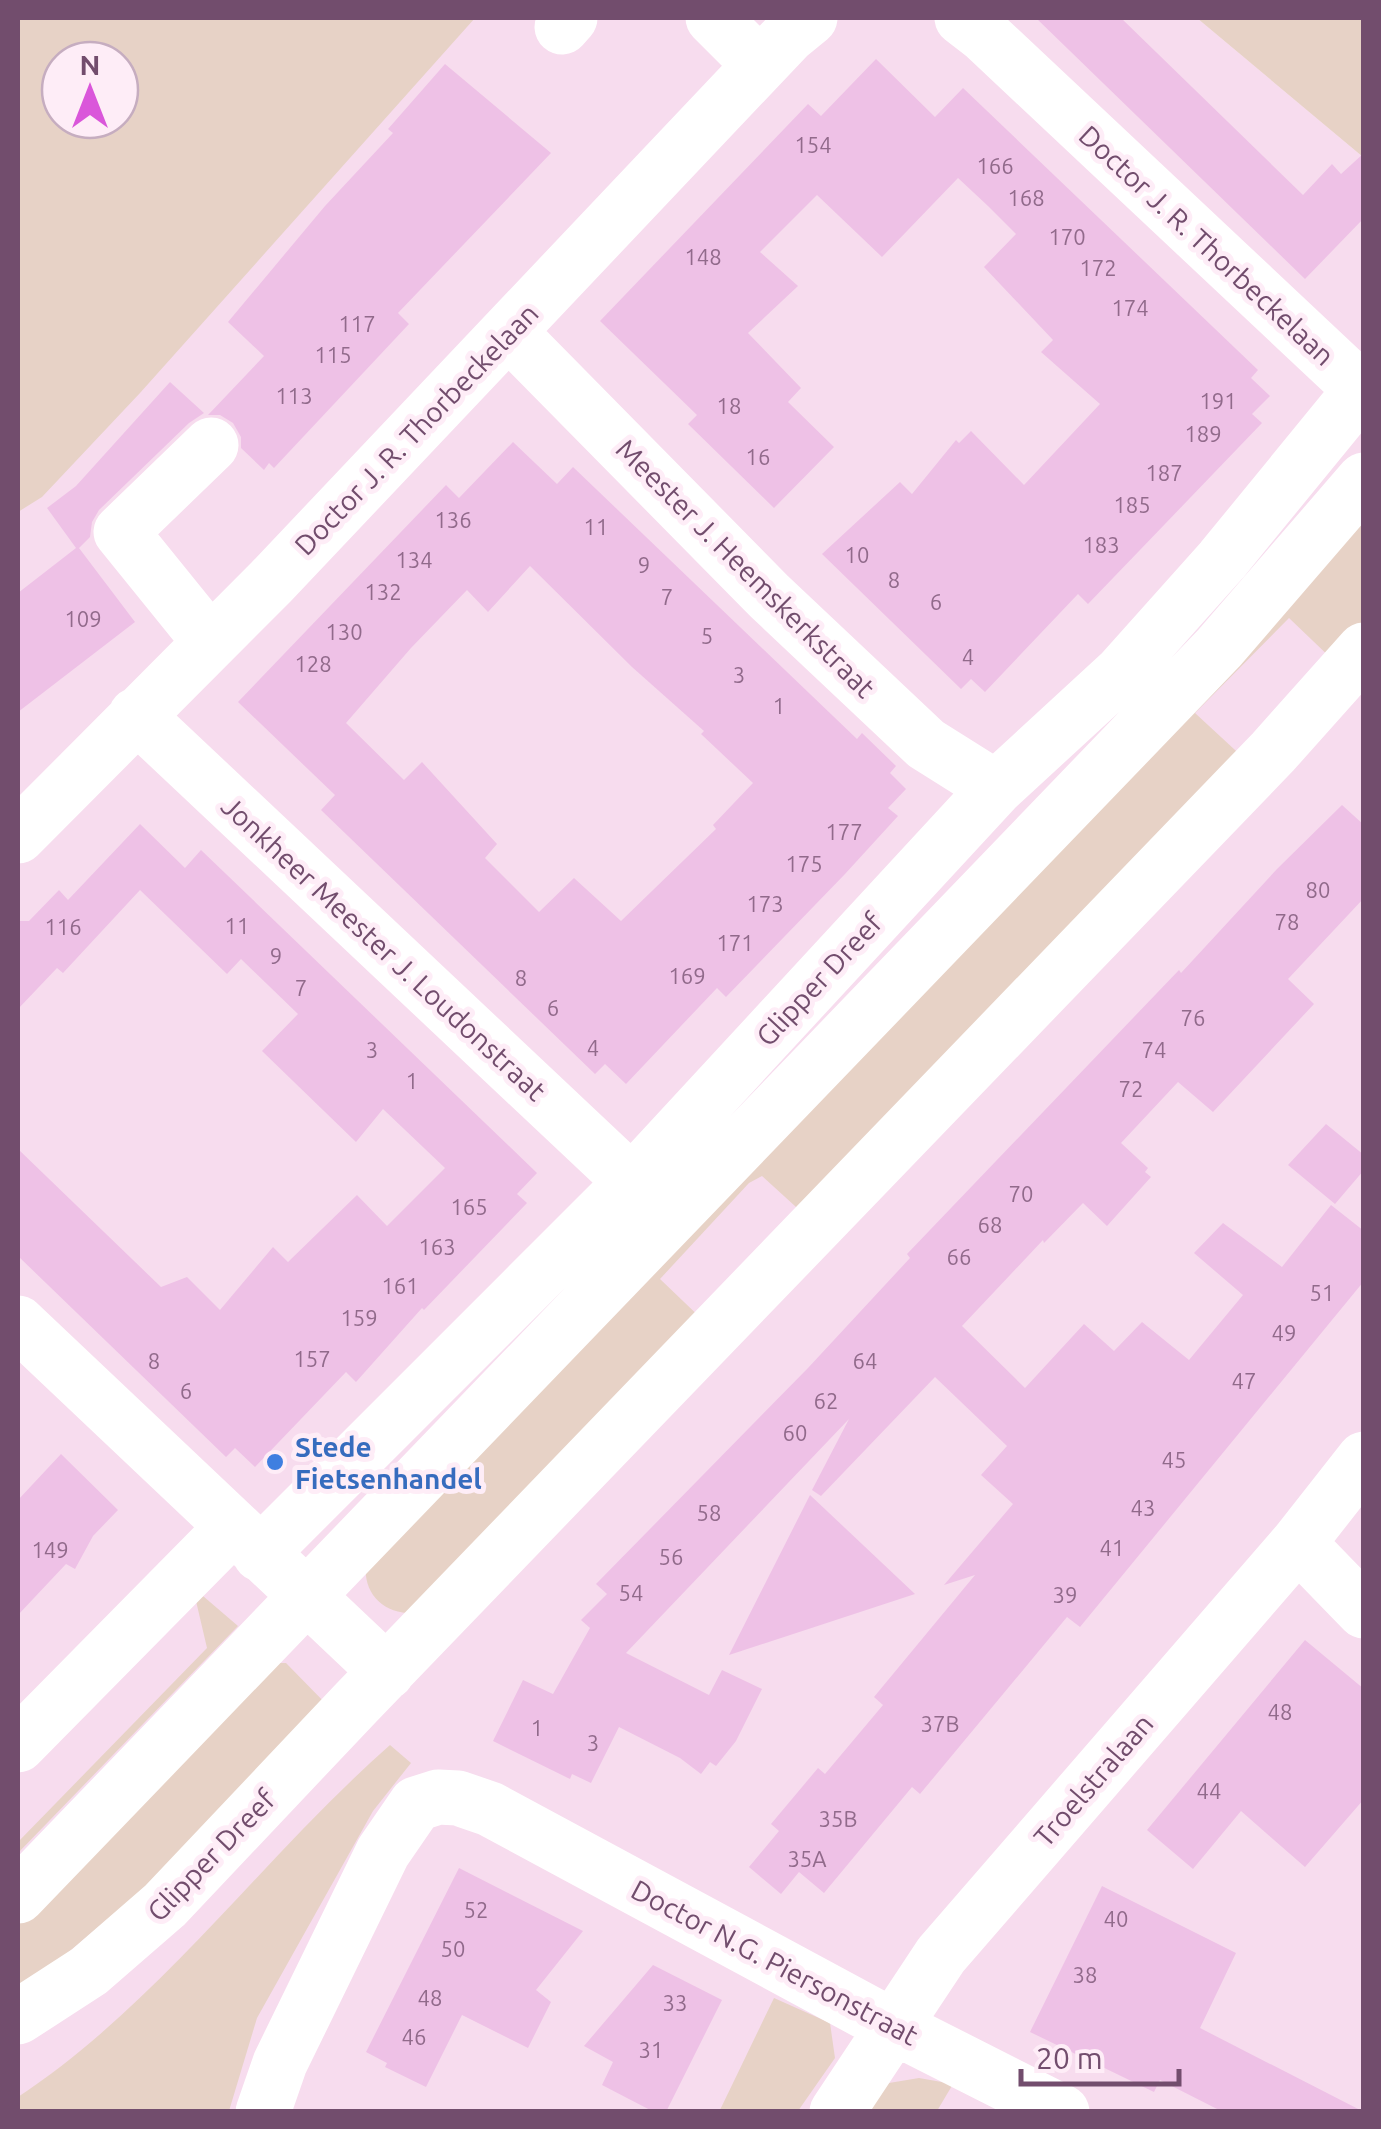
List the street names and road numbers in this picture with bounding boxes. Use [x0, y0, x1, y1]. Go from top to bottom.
street label: Doctor J. R. Thorbeckelaan [1073, 119, 1341, 371]
street label: Doctor J. R. Thorbeckelaan [288, 297, 544, 561]
street label: Meester J. Heemskerkstraat [611, 433, 881, 703]
street label: Jonkheer Meester J. Loudonstraat [216, 790, 552, 1106]
street label: Glipper Dreef [750, 906, 888, 1052]
street label: Troelstralaan [1027, 1708, 1159, 1852]
street label: Glipper Dreef [141, 1783, 281, 1927]
street label: Doctor N.G. Piersonstraat [627, 1873, 923, 2051]

